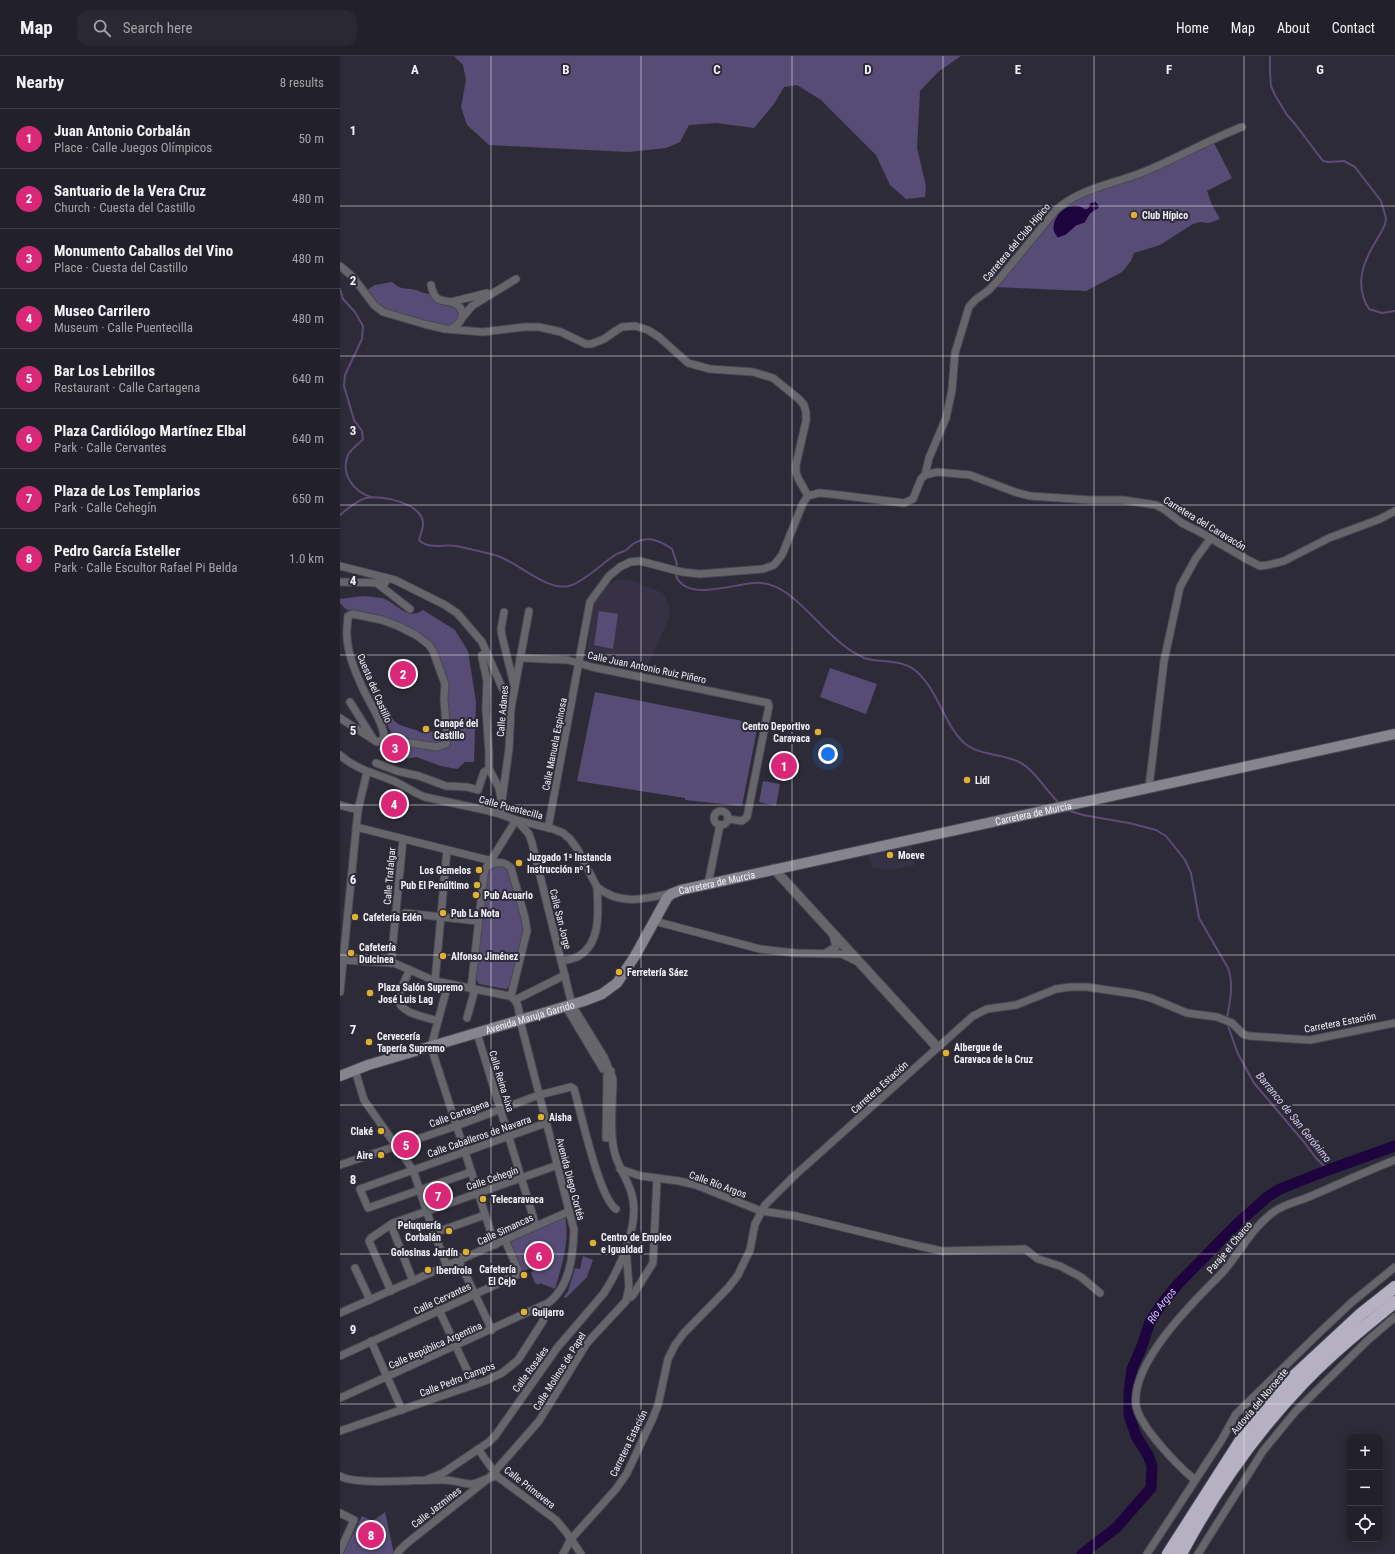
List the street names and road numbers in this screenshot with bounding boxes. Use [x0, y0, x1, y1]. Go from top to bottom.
street label: Carretera del Club Hípico [981, 201, 1052, 284]
street label: Carretera del Caravacón [1161, 494, 1248, 553]
street label: Calle Juan Antonio Ruiz Piñero [587, 650, 707, 685]
street label: Cuesta del Castillo [355, 652, 394, 724]
street label: Calle Adanes [495, 684, 510, 737]
street label: Calle Manuela Espinosa [540, 697, 569, 791]
street label: Calle Puentecilla [478, 794, 544, 821]
street label: Carretera de Murcia [994, 800, 1073, 827]
street label: Calle Trafalgar [382, 847, 397, 905]
street label: Carretera de Murcia [678, 869, 756, 896]
street label: Calle San Jorge [548, 888, 573, 951]
street label: Avenida Maruja Garrido [484, 999, 576, 1036]
street label: Carretera Estación [1303, 1010, 1377, 1035]
street label: Calle Reina Aixa [487, 1049, 516, 1113]
street label: Carretera Estación [849, 1059, 910, 1116]
street label: Calle Cartagena [428, 1097, 491, 1129]
street label: Calle Caballeros de Navarra [426, 1113, 533, 1159]
street label: Avenida Diego Cortés [554, 1137, 587, 1222]
street label: Calle Cehegín [465, 1164, 520, 1192]
street label: Calle Río Argos [688, 1169, 748, 1200]
street label: Calle Simancas [475, 1211, 535, 1247]
street label: Paraje el Charco [1205, 1219, 1254, 1275]
street label: Calle Cervantes [412, 1280, 473, 1316]
street label: Calle República Argentina [387, 1320, 484, 1371]
street label: Calle Molinos de Papel [531, 1330, 588, 1412]
street label: Calle Rosales [510, 1344, 551, 1394]
street label: Calle Pedro Campos [418, 1360, 497, 1399]
street label: Autovía del Noroeste [1229, 1366, 1290, 1436]
street label: Carretera Estación [608, 1408, 649, 1478]
street label: Calle Primavera [502, 1464, 558, 1511]
street label: Calle Jazmines [409, 1484, 464, 1530]

